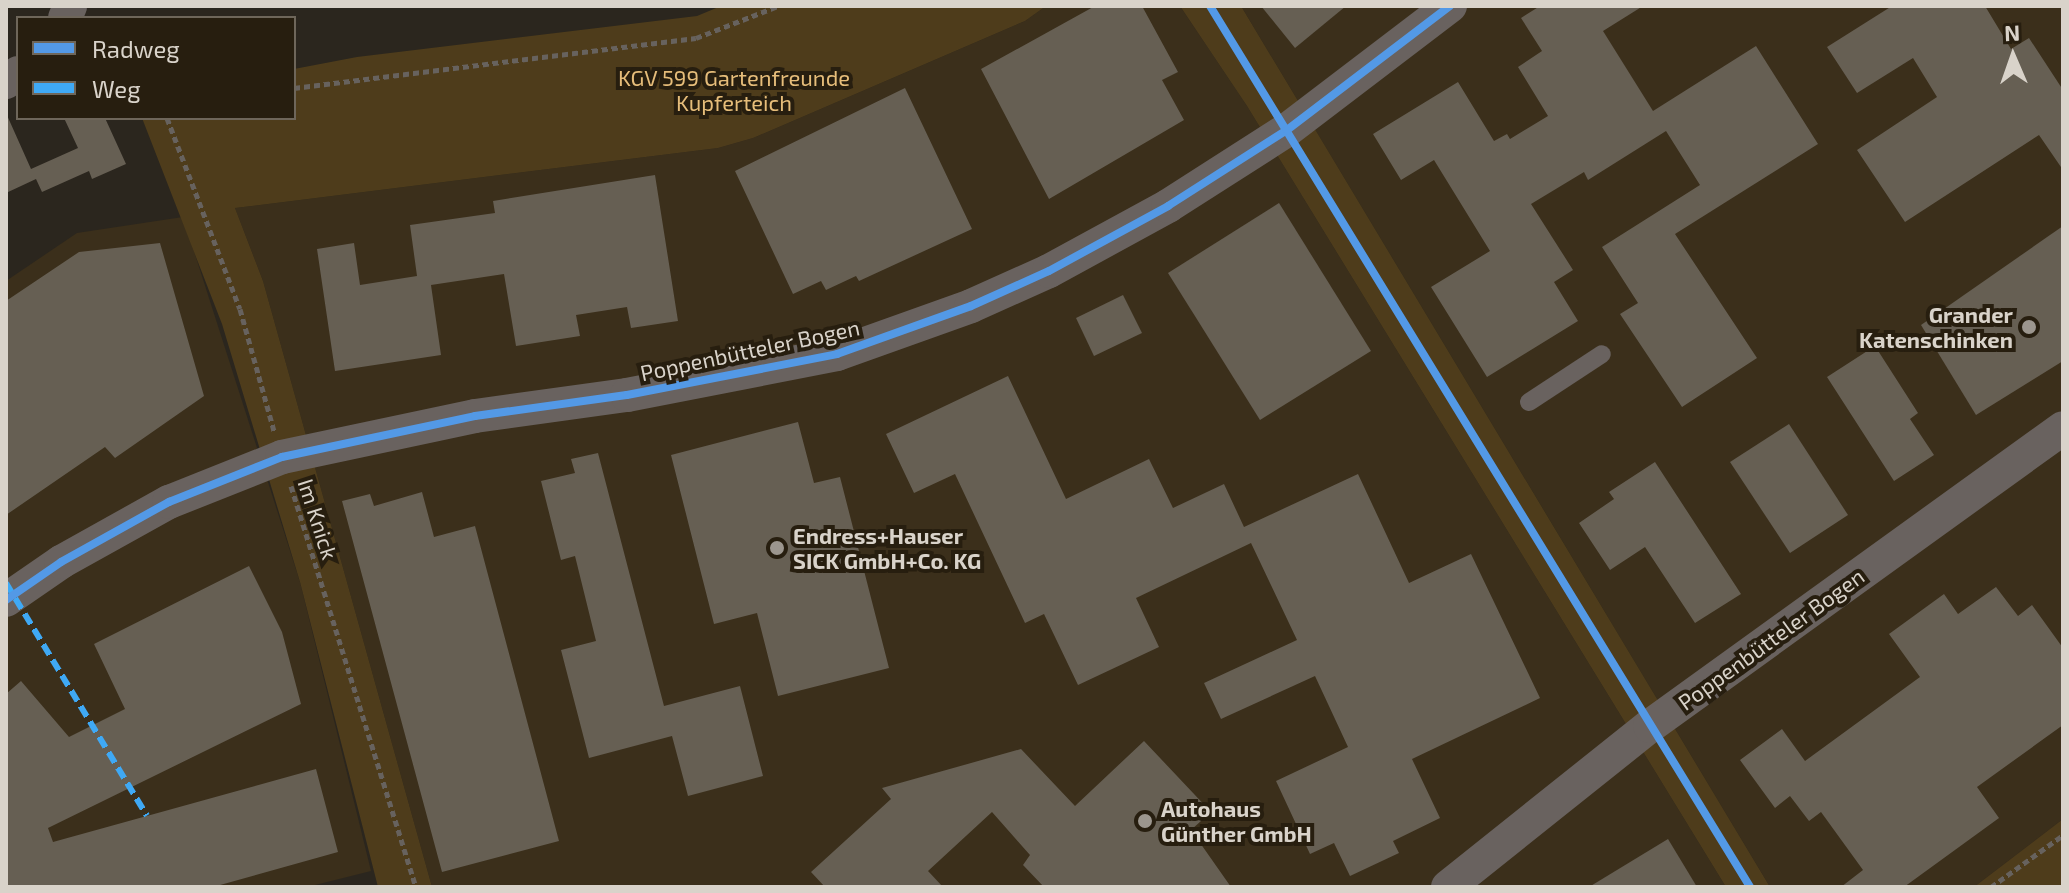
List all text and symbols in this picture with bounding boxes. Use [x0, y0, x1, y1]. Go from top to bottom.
legend [16, 16, 296, 120]
north arrow [1973, 16, 2053, 96]
text: N [2004, 19, 2021, 45]
text: Radweg [92, 34, 180, 63]
park label: KGV 599 Gartenfreunde Kupferteich [618, 64, 850, 116]
text: Weg [92, 74, 141, 103]
place label: Grander Katenschinken [1859, 301, 2013, 352]
street label: Poppenbütteler Bogen [638, 314, 862, 386]
marker: Grander Katenschinken [2020, 318, 2038, 336]
street label: Im Knick [293, 475, 343, 563]
place label: Endress+Hauser SICK GmbH+Co. KG [793, 522, 981, 574]
marker: Endress+Hauser SICK GmbH+Co. KG [768, 539, 786, 557]
street label: Poppenbütteler Bogen [1673, 562, 1869, 716]
place label: Autohaus Günther GmbH [1161, 795, 1312, 846]
marker: Autohaus Günther GmbH [1136, 812, 1154, 830]

